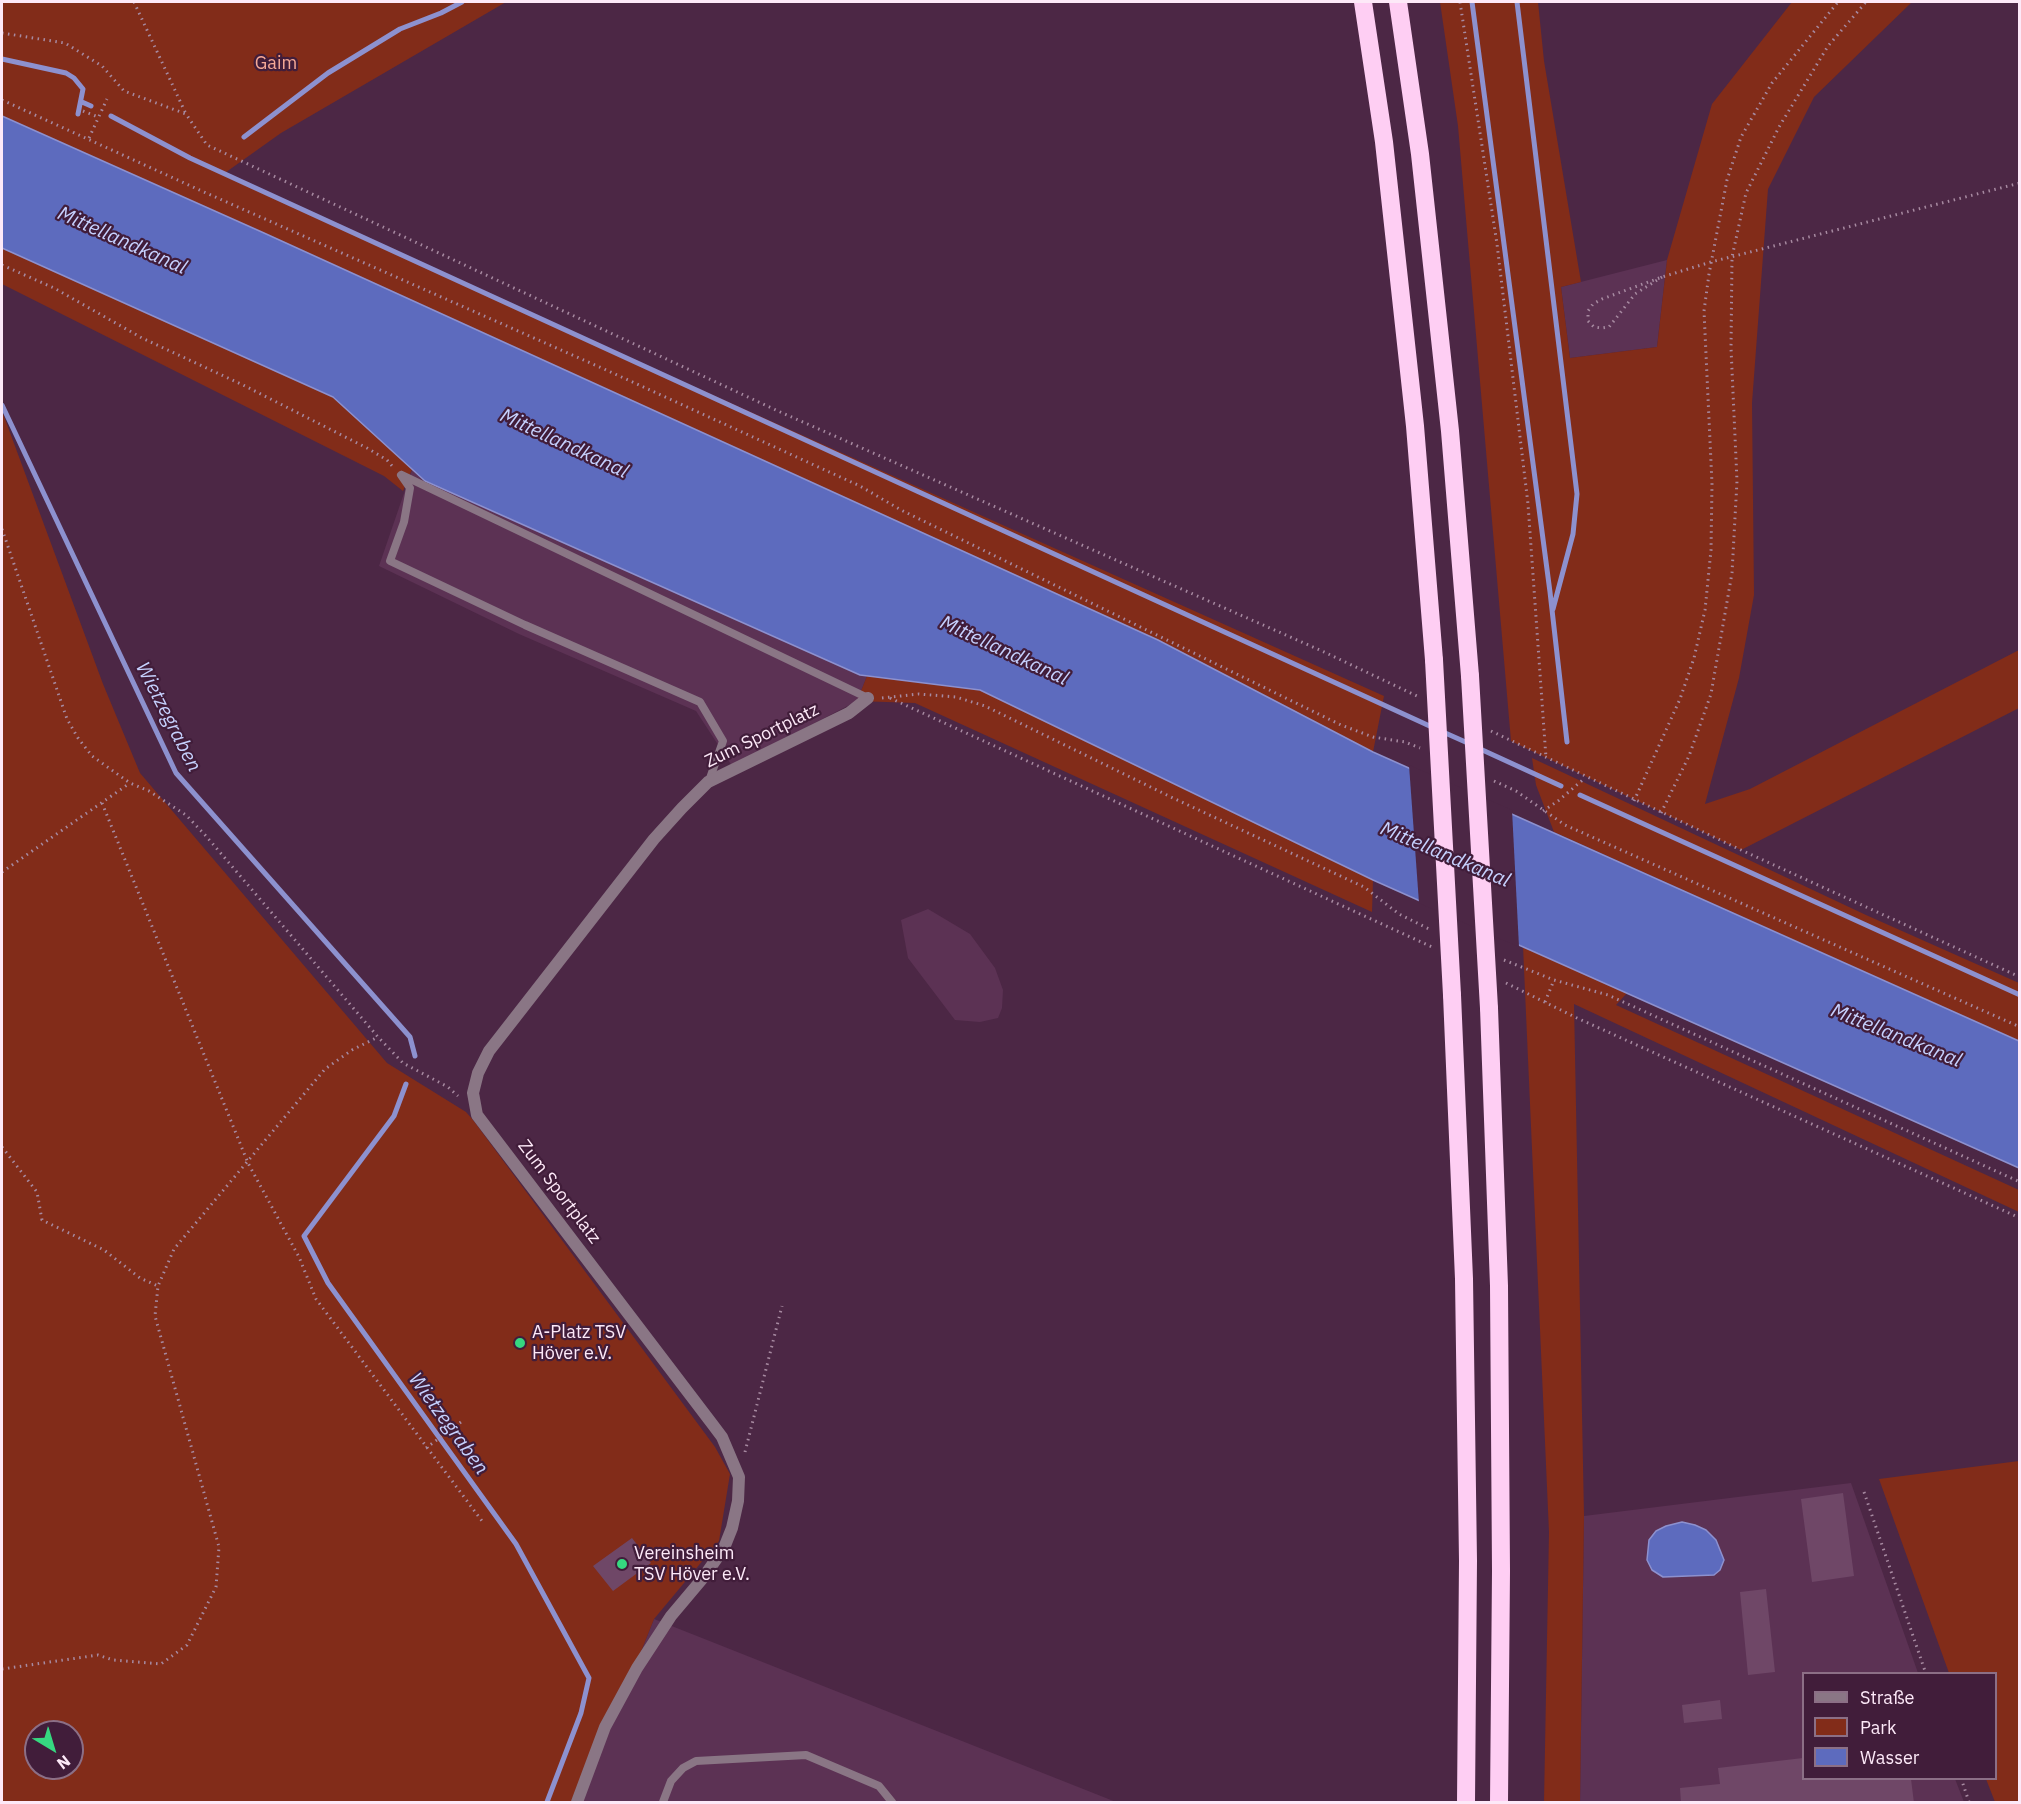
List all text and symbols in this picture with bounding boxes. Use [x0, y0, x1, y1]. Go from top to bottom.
park label: Gaim [255, 53, 297, 75]
water label: Mittellandkanal [54, 202, 190, 280]
water label: Mittellandkanal [496, 404, 632, 484]
water label: Mittellandkanal [936, 611, 1072, 691]
water label: Wietzegraben [130, 658, 206, 776]
street label: Zum Sportplatz [701, 699, 823, 773]
water label: Mittellandkanal [1376, 817, 1514, 893]
water label: Mittellandkanal [1827, 999, 1965, 1073]
street label: Zum Sportplatz [513, 1136, 605, 1248]
place label: A-Platz TSV Höver e.V. [532, 1322, 626, 1364]
marker: A-Platz TSV Höver e.V. [513, 1336, 527, 1350]
water label: Wietzegraben [403, 1368, 493, 1480]
place label: Vereinsheim TSV Höver e.V. [634, 1543, 750, 1586]
marker: Vereinsheim TSV Höver e.V. [615, 1557, 629, 1571]
legend [1802, 1672, 1997, 1780]
text: Straße [1860, 1686, 1914, 1709]
text: Park [1860, 1716, 1896, 1739]
north arrow [24, 1720, 84, 1780]
text: Wasser [1860, 1746, 1919, 1769]
text: N [53, 1751, 75, 1774]

